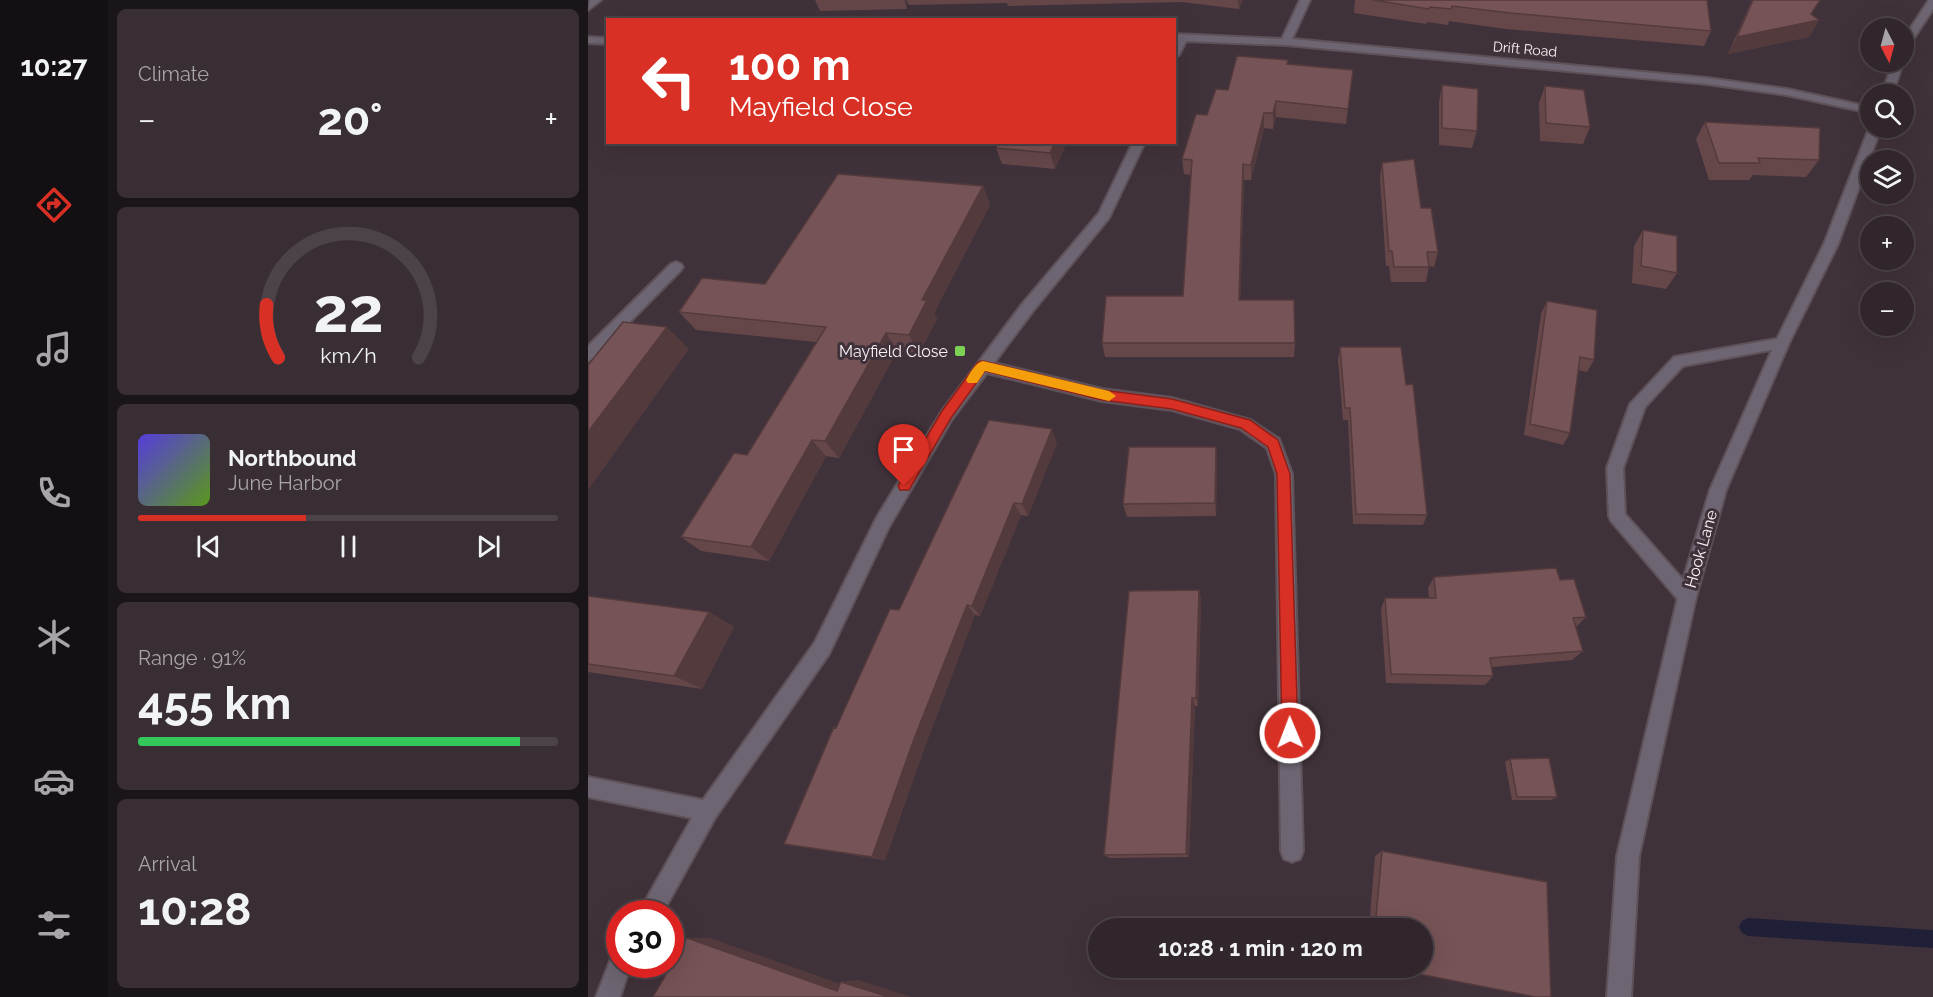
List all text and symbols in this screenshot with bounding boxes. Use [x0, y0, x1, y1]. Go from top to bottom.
north arrow [1860, 18, 1914, 72]
map controls [1860, 18, 1914, 336]
street label: Drift Road [1492, 38, 1558, 60]
text: 100 m [729, 41, 851, 90]
icon: left [630, 42, 708, 120]
text: 10:27 [21, 51, 87, 82]
text: Climate [138, 62, 209, 86]
button: search [1860, 84, 1914, 138]
text: Mayfield Close [729, 91, 913, 122]
text: 20° [317, 93, 383, 146]
text: − [138, 100, 156, 139]
text: + [544, 100, 558, 139]
button: layers [1860, 150, 1914, 204]
icon: directions [33, 184, 75, 226]
button: + [1860, 216, 1914, 270]
text: 22 [313, 273, 383, 347]
button: − [1860, 282, 1914, 336]
icon: music [33, 328, 75, 370]
place label: Mayfield Close [839, 342, 948, 361]
text: km/h [320, 343, 376, 368]
marker: Mayfield Close [953, 344, 967, 358]
pin [878, 424, 929, 486]
icon: arrive [887, 433, 920, 466]
text: Northbound [228, 445, 357, 471]
text: June Harbor [228, 471, 342, 495]
icon: phone [33, 472, 75, 514]
street label: Hook Lane [1681, 508, 1721, 590]
icon: previous [192, 530, 225, 563]
icon: pause [332, 530, 365, 563]
icon: next [472, 530, 505, 563]
icon: climate [33, 616, 75, 658]
text: Range · 91% [138, 646, 246, 670]
text: 455 km [138, 677, 291, 730]
position arrow [1258, 701, 1322, 765]
icon: car [33, 760, 75, 802]
text: Arrival [138, 852, 197, 876]
text: 10:28 [138, 883, 252, 936]
speed limit sign: 30 [606, 900, 684, 978]
icon: filters [33, 904, 75, 946]
text: 10:28 · 1 min · 120 m [1158, 935, 1363, 961]

